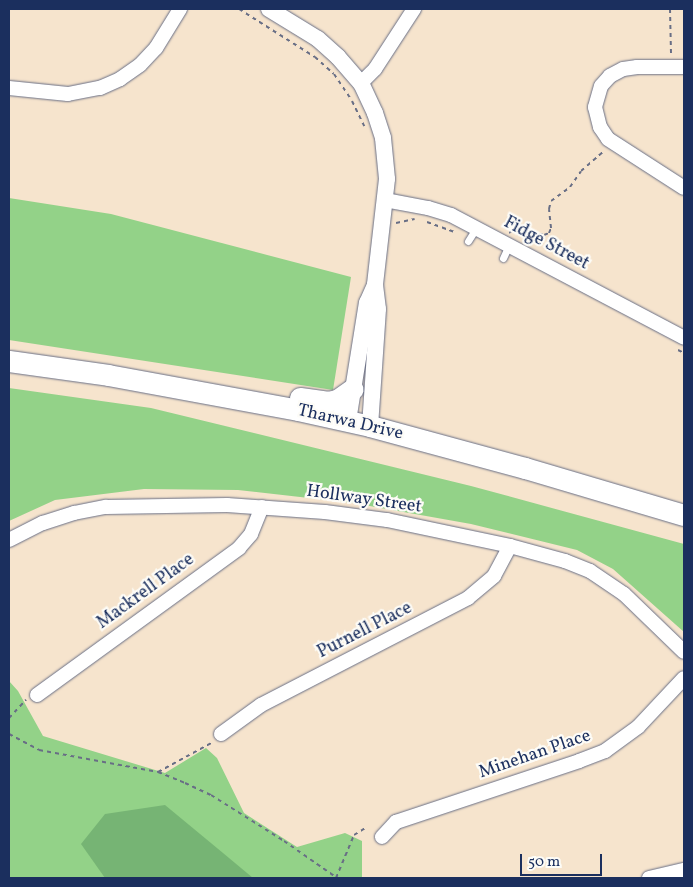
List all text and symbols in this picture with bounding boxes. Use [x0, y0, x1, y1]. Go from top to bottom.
street label: Fidge Street [500, 212, 592, 276]
street label: Tharwa Drive [295, 400, 405, 446]
street label: Hollway Street [305, 481, 423, 519]
street label: Mackrell Place [93, 549, 199, 635]
street label: Purnell Place [314, 598, 416, 664]
street label: Minehan Place [476, 726, 594, 784]
scale bar [523, 844, 606, 876]
text: 50 m [528, 852, 560, 873]

